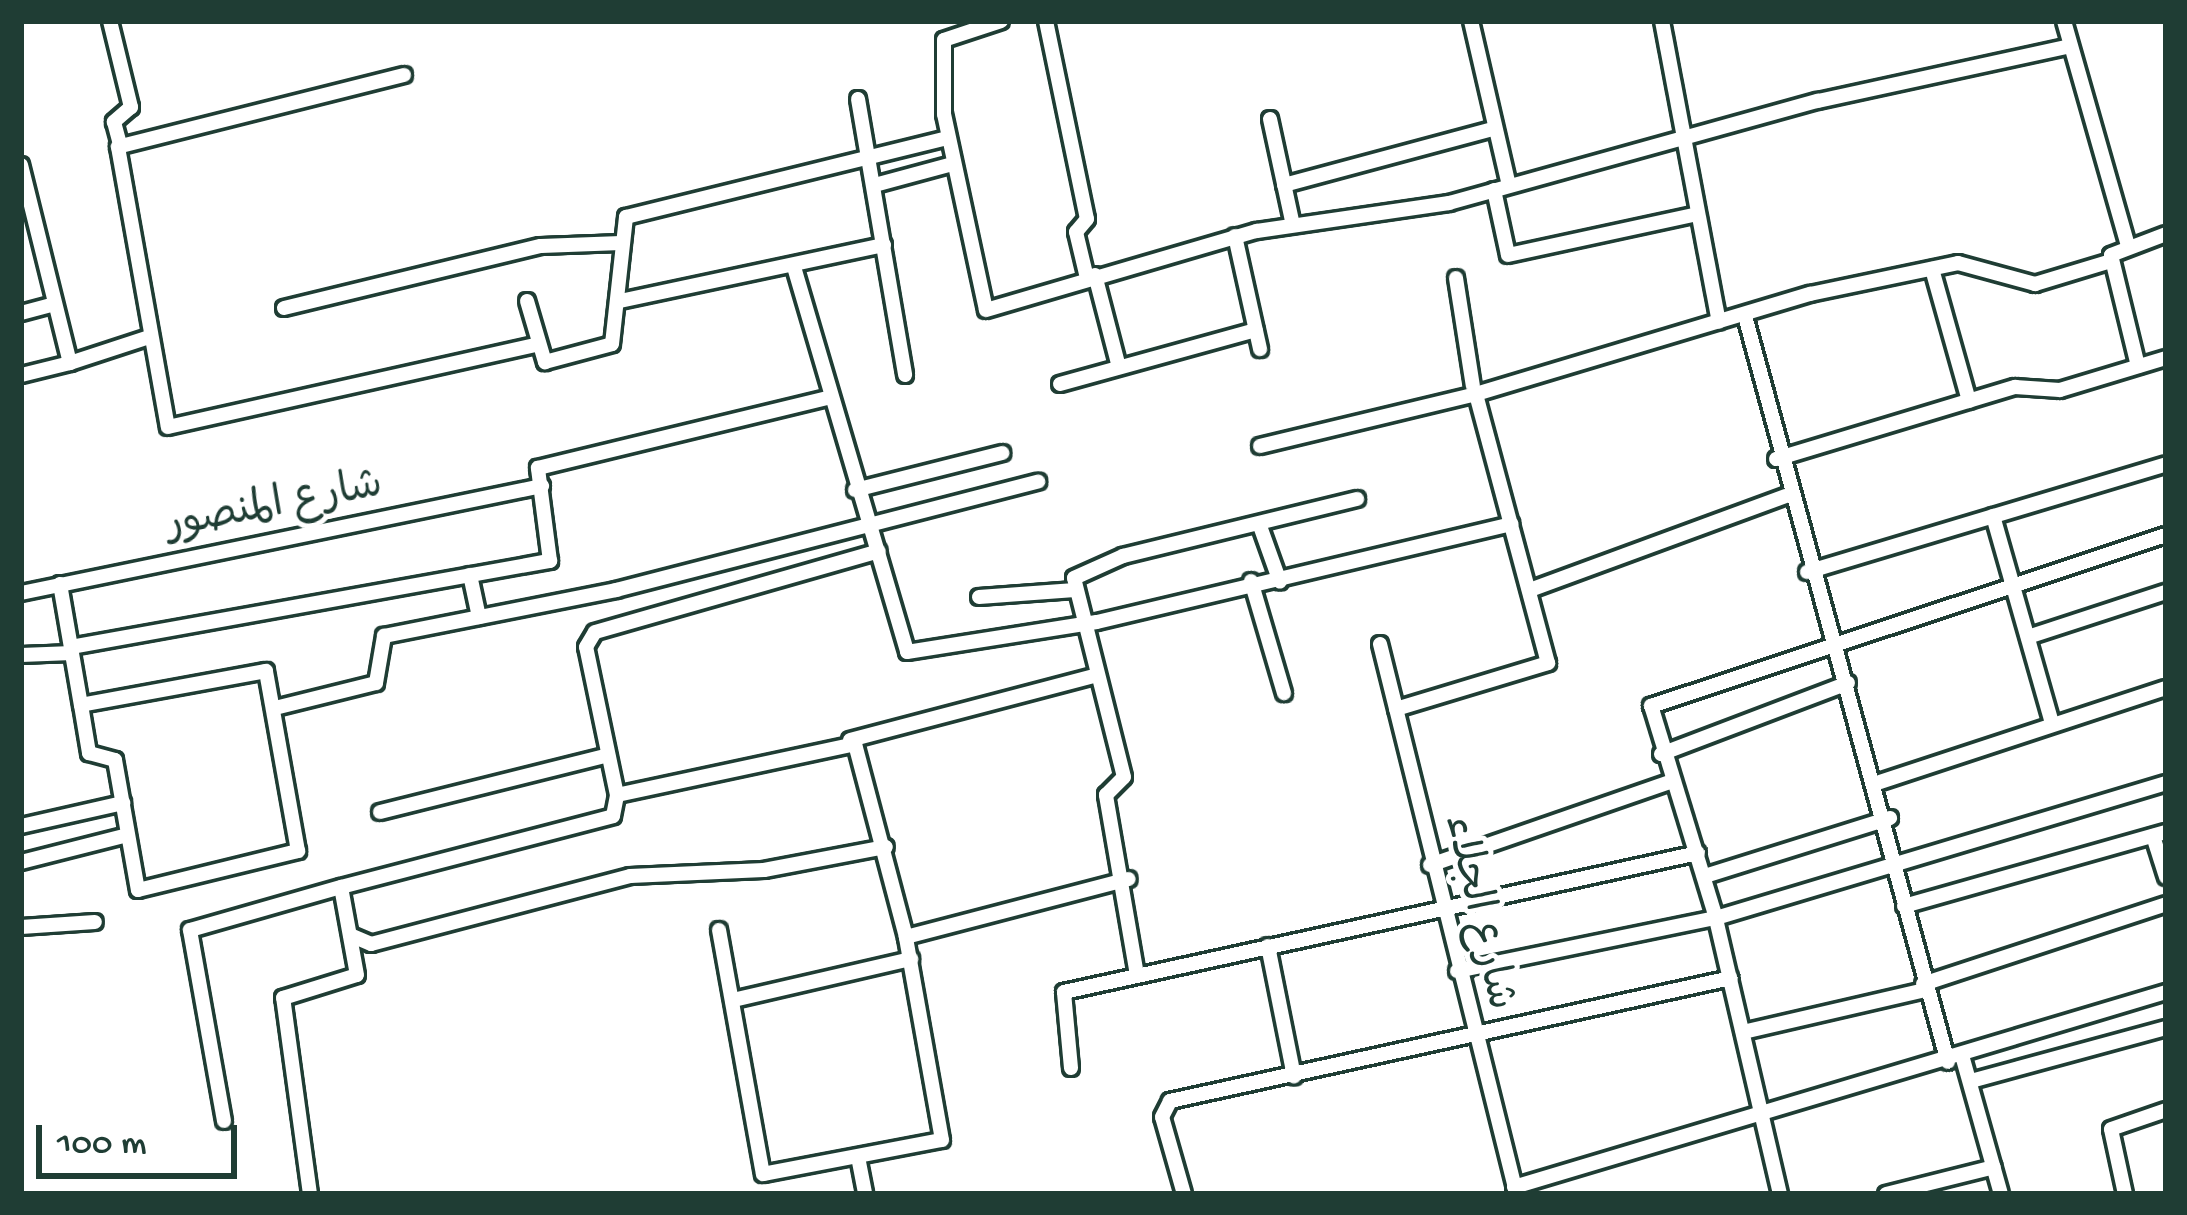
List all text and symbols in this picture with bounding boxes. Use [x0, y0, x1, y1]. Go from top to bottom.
street label: شارع المنصور [163, 462, 387, 554]
street label: شارع الجلاء [1429, 810, 1523, 1016]
scale bar [42, 1101, 243, 1175]
text: 100 m [57, 1124, 147, 1167]

